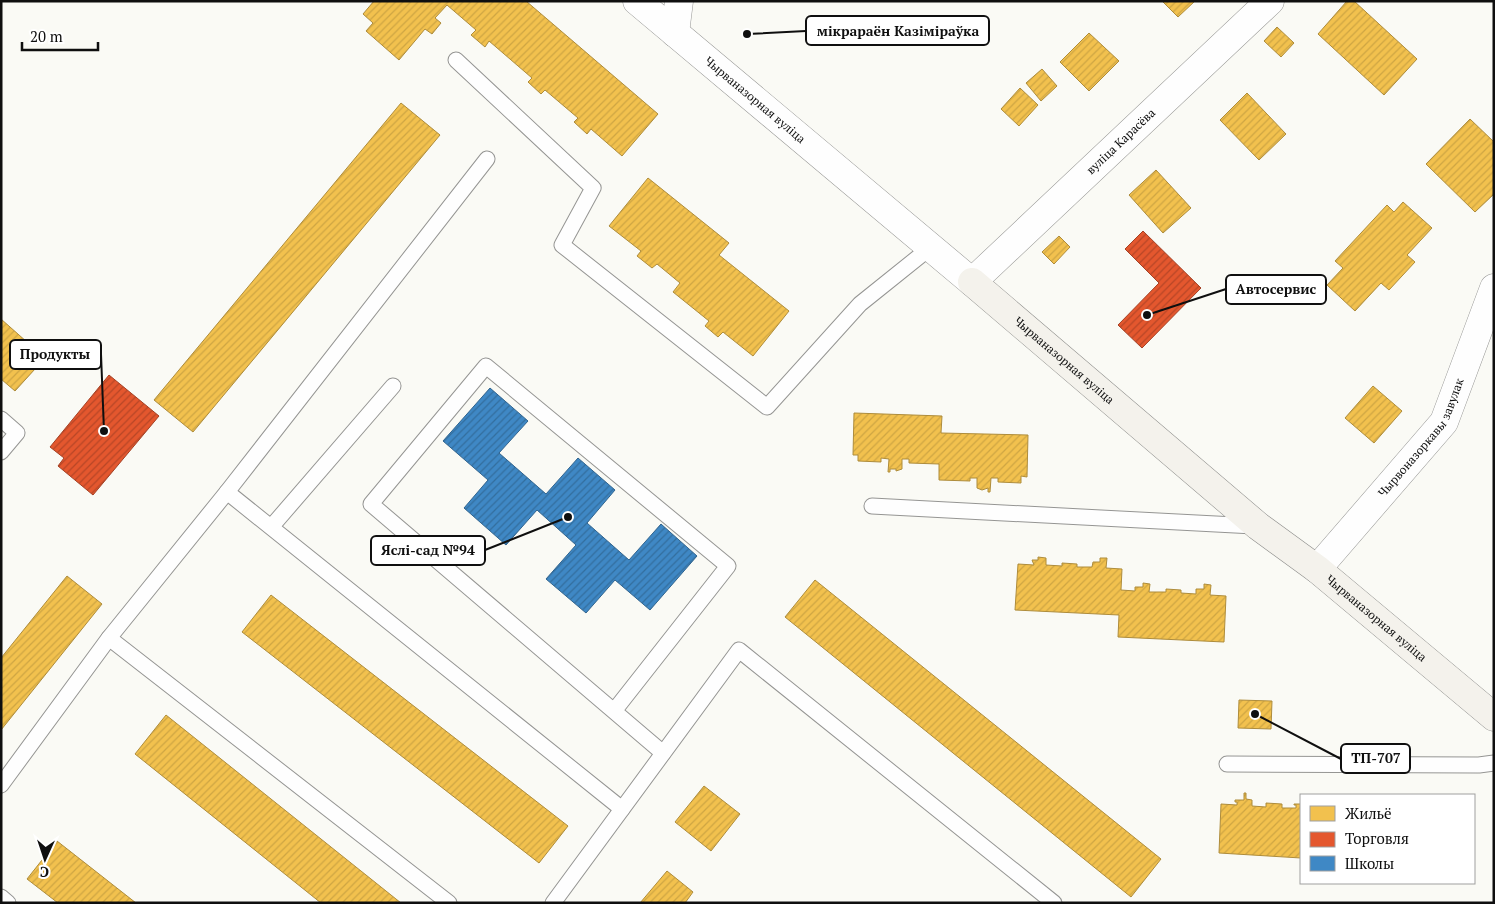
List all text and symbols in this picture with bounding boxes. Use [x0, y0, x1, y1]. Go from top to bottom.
callout: мікрараён Казіміраўка [806, 16, 989, 45]
scale bar [22, 20, 99, 52]
text: мікрараён Казіміраўка [817, 21, 979, 40]
text: 20 m [30, 26, 63, 46]
street label: Чырваназорная вуліца [702, 53, 809, 146]
street label: вуліца Карасёва [1083, 105, 1158, 177]
callout: Автосервис [1226, 275, 1326, 304]
text: Автосервис [1236, 279, 1317, 298]
street label: Чырваназорная вуліца [1011, 313, 1117, 407]
callout: Продукты [10, 340, 101, 369]
text: Продукты [20, 344, 91, 363]
street label: Чырвоназоркавы завулак [1375, 376, 1467, 500]
callout: Яслі-сад №94 [371, 536, 485, 565]
text: Яслі-сад №94 [381, 540, 475, 559]
street label: Чырваназорная вуліца [1323, 572, 1430, 664]
callout: ТП-707 [1341, 744, 1410, 773]
text: ТП-707 [1351, 748, 1401, 767]
legend [1300, 794, 1475, 884]
text: Жильё [1345, 803, 1392, 823]
text: Торговля [1345, 828, 1409, 848]
north arrow [20, 834, 70, 884]
text: Школы [1345, 853, 1394, 873]
text: С [39, 863, 49, 882]

